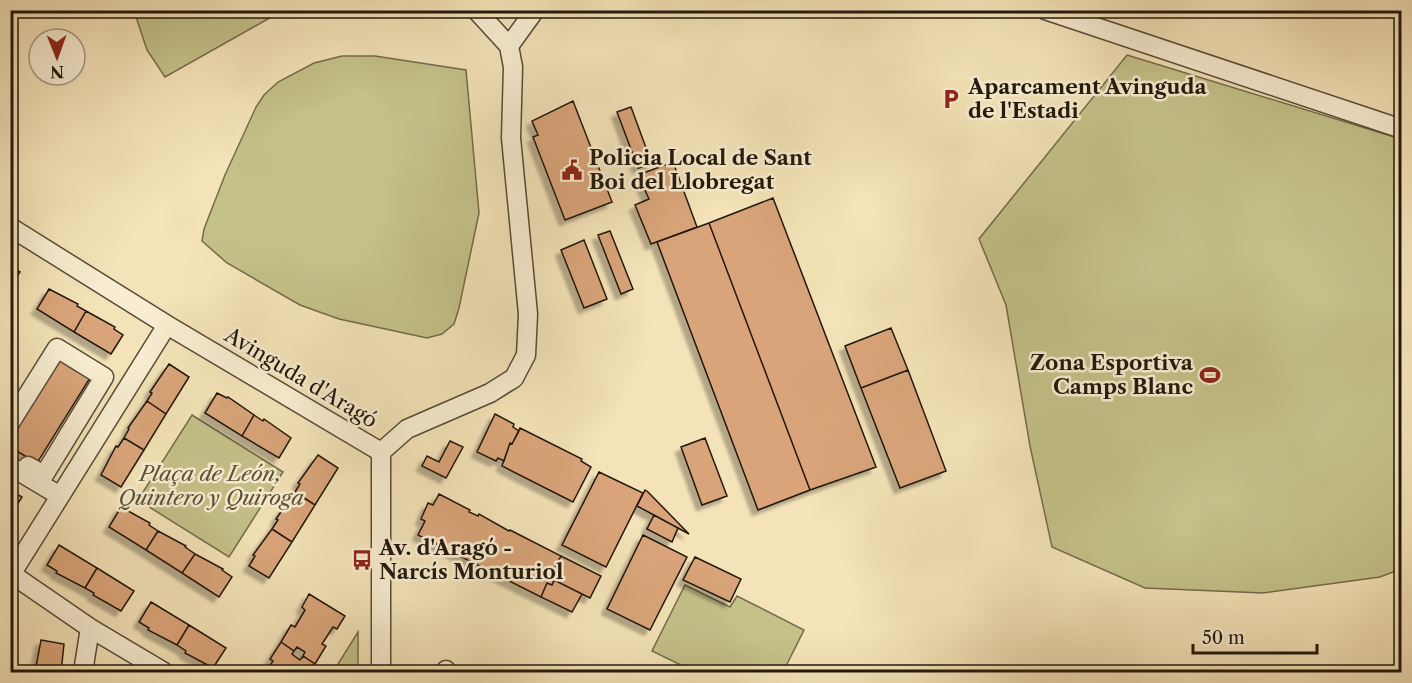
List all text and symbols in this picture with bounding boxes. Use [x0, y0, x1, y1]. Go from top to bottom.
north arrow [27, 27, 87, 87]
text: N [50, 62, 64, 82]
place label: Aparcament Avinguda de l'Estadi [967, 74, 1208, 123]
parking icon: Aparcament Avinguda de l'Estadi [939, 87, 963, 111]
place label: Policia Local de Sant Boi del Llobregat [589, 145, 812, 194]
public building icon: Policia Local de Sant Boi del Llobregat [560, 158, 584, 182]
street label: Avinguda d'Aragó [220, 322, 382, 433]
place label: Zona Esportiva Camps Blanc [1030, 350, 1194, 399]
sports icon: Zona Esportiva Camps Blanc [1198, 363, 1222, 387]
park label: Plaça de León, Quintero y Quiroga [118, 461, 304, 510]
place label: Av. d'Aragó - Narcís Monturiol [378, 535, 563, 584]
bus stop icon: Av. d'Aragó - Narcís Monturiol [350, 548, 374, 572]
scale bar [1193, 617, 1318, 655]
text: 50 m [1202, 627, 1245, 649]

